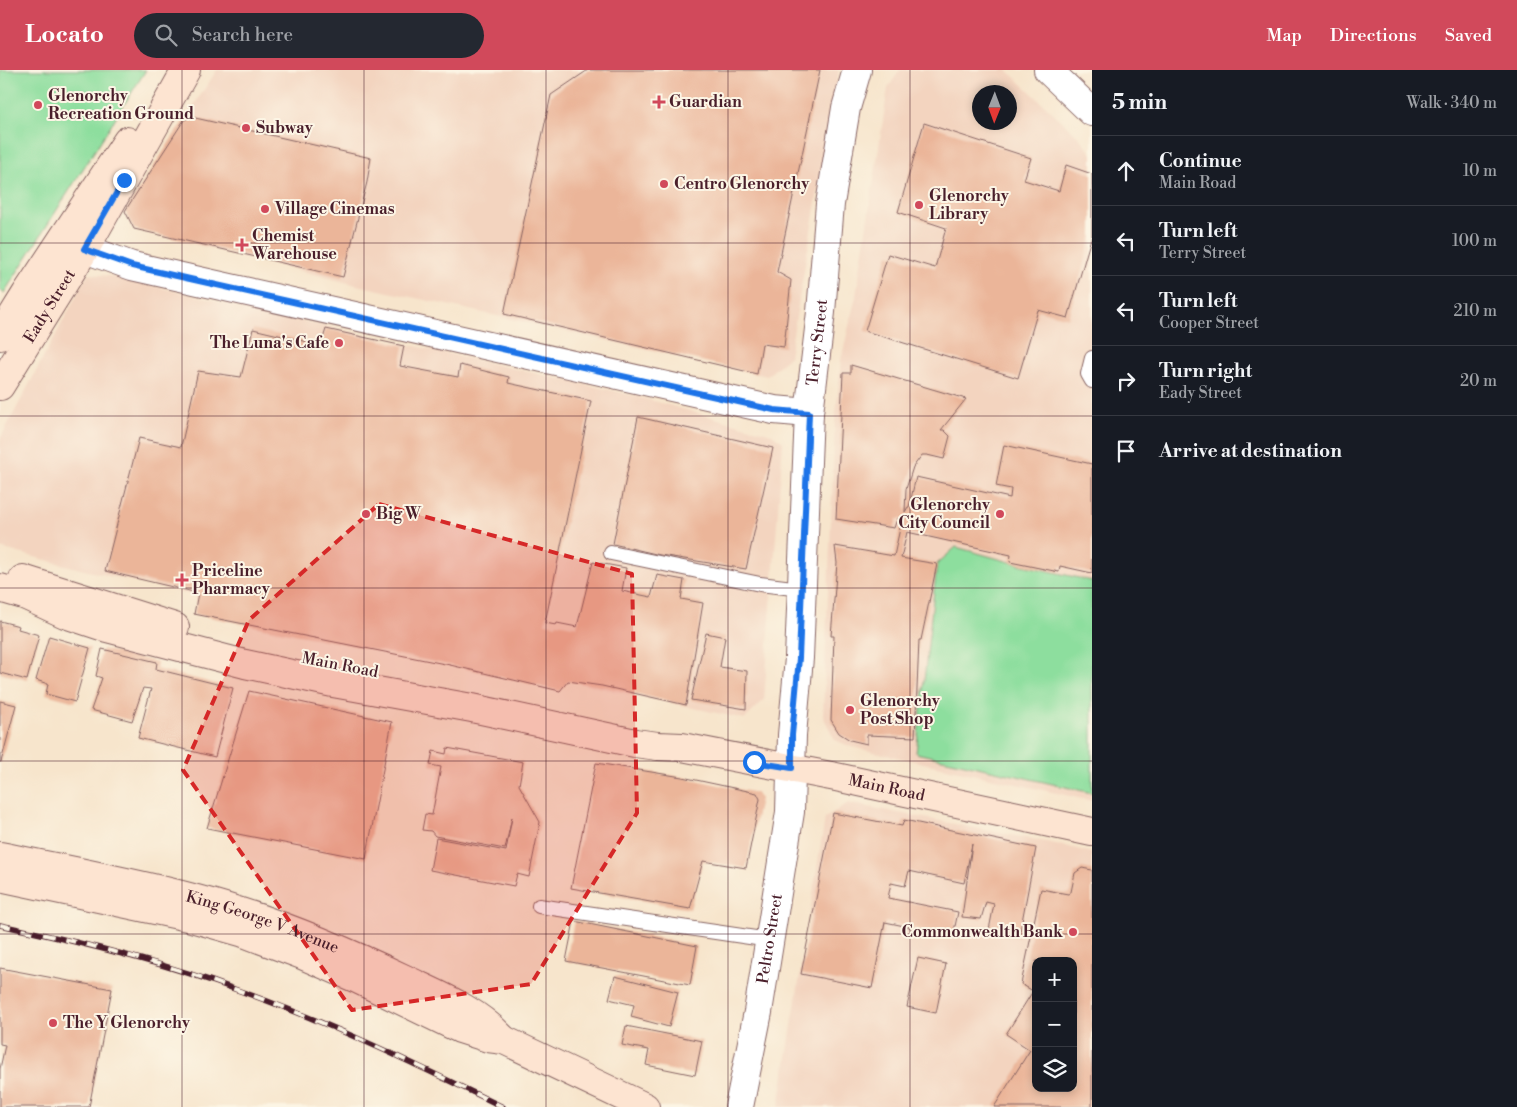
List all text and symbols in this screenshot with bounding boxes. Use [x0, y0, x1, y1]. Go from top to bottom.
search box [134, 13, 484, 58]
text: Locato [25, 20, 104, 50]
icon: search [152, 21, 180, 49]
text: Search here [192, 23, 293, 47]
text: Map [1266, 24, 1302, 47]
text: Directions [1330, 24, 1417, 47]
text: Saved [1445, 24, 1492, 47]
north arrow [972, 85, 1017, 130]
place label: Glenorchy Recreation Ground [48, 86, 194, 124]
text: 5 min [1112, 90, 1167, 116]
place label: Guardian [669, 92, 742, 112]
text: Walk · 340 m [1407, 93, 1497, 113]
marker: Guardian [653, 96, 665, 108]
marker: Glenorchy Recreation Ground [32, 99, 44, 111]
place label: Subway [256, 118, 314, 138]
marker: Subway [240, 122, 252, 134]
text: Continue [1159, 149, 1242, 173]
icon: ahead [1112, 157, 1140, 185]
text: 10 m [1463, 161, 1497, 181]
route end [113, 169, 136, 192]
text: Main Road [1159, 173, 1236, 193]
place label: Centro Glenorchy [674, 174, 810, 194]
marker: Centro Glenorchy [658, 178, 670, 190]
place label: Glenorchy Library [929, 186, 1010, 224]
place label: Village Cinemas [274, 199, 395, 219]
marker: Glenorchy Library [913, 199, 925, 211]
marker: Village Cinemas [259, 203, 271, 215]
text: Turn left [1159, 219, 1238, 243]
place label: Chemist Warehouse [251, 226, 337, 264]
icon: left [1112, 227, 1140, 255]
text: 100 m [1452, 231, 1497, 251]
marker: Chemist Warehouse [236, 239, 248, 251]
text: Terry Street [1159, 243, 1246, 263]
street label: Eady Street [19, 265, 80, 347]
text: Turn left [1159, 289, 1238, 313]
icon: left [1112, 297, 1140, 325]
street label: Terry Street [802, 298, 832, 387]
text: 210 m [1453, 301, 1497, 321]
text: Cooper Street [1159, 313, 1259, 333]
place label: The Luna's Cafe [210, 333, 329, 353]
marker: The Luna's Cafe [333, 337, 345, 349]
text: Turn right [1159, 359, 1252, 383]
icon: right [1112, 367, 1140, 395]
text: 20 m [1460, 371, 1497, 391]
text: Eady Street [1159, 383, 1242, 403]
icon: arrive [1112, 437, 1140, 465]
text: Arrive at destination [1159, 439, 1342, 463]
place label: Glenorchy City Council [898, 495, 991, 533]
place label: Big W [376, 504, 422, 524]
marker: Big W [360, 508, 372, 520]
marker: Glenorchy City Council [994, 508, 1006, 520]
place label: Priceline Pharmacy [192, 561, 271, 599]
marker: Priceline Pharmacy [176, 574, 188, 586]
street label: Main Road [300, 648, 380, 682]
place label: Glenorchy Post Shop [860, 691, 941, 729]
marker: Glenorchy Post Shop [844, 704, 856, 716]
route start [743, 751, 766, 774]
street label: Main Road [847, 770, 927, 806]
street label: King George V Avenue [184, 887, 342, 958]
street label: Peltro Street [753, 892, 787, 985]
place label: Commonwealth Bank [901, 922, 1064, 942]
marker: Commonwealth Bank [1067, 926, 1079, 938]
map controls [1032, 957, 1077, 1092]
button: + [1032, 957, 1077, 1002]
button: − [1032, 1002, 1077, 1047]
place label: The Y Glenorchy [63, 1013, 191, 1033]
marker: The Y Glenorchy [47, 1017, 59, 1029]
button: layers [1032, 1047, 1077, 1092]

